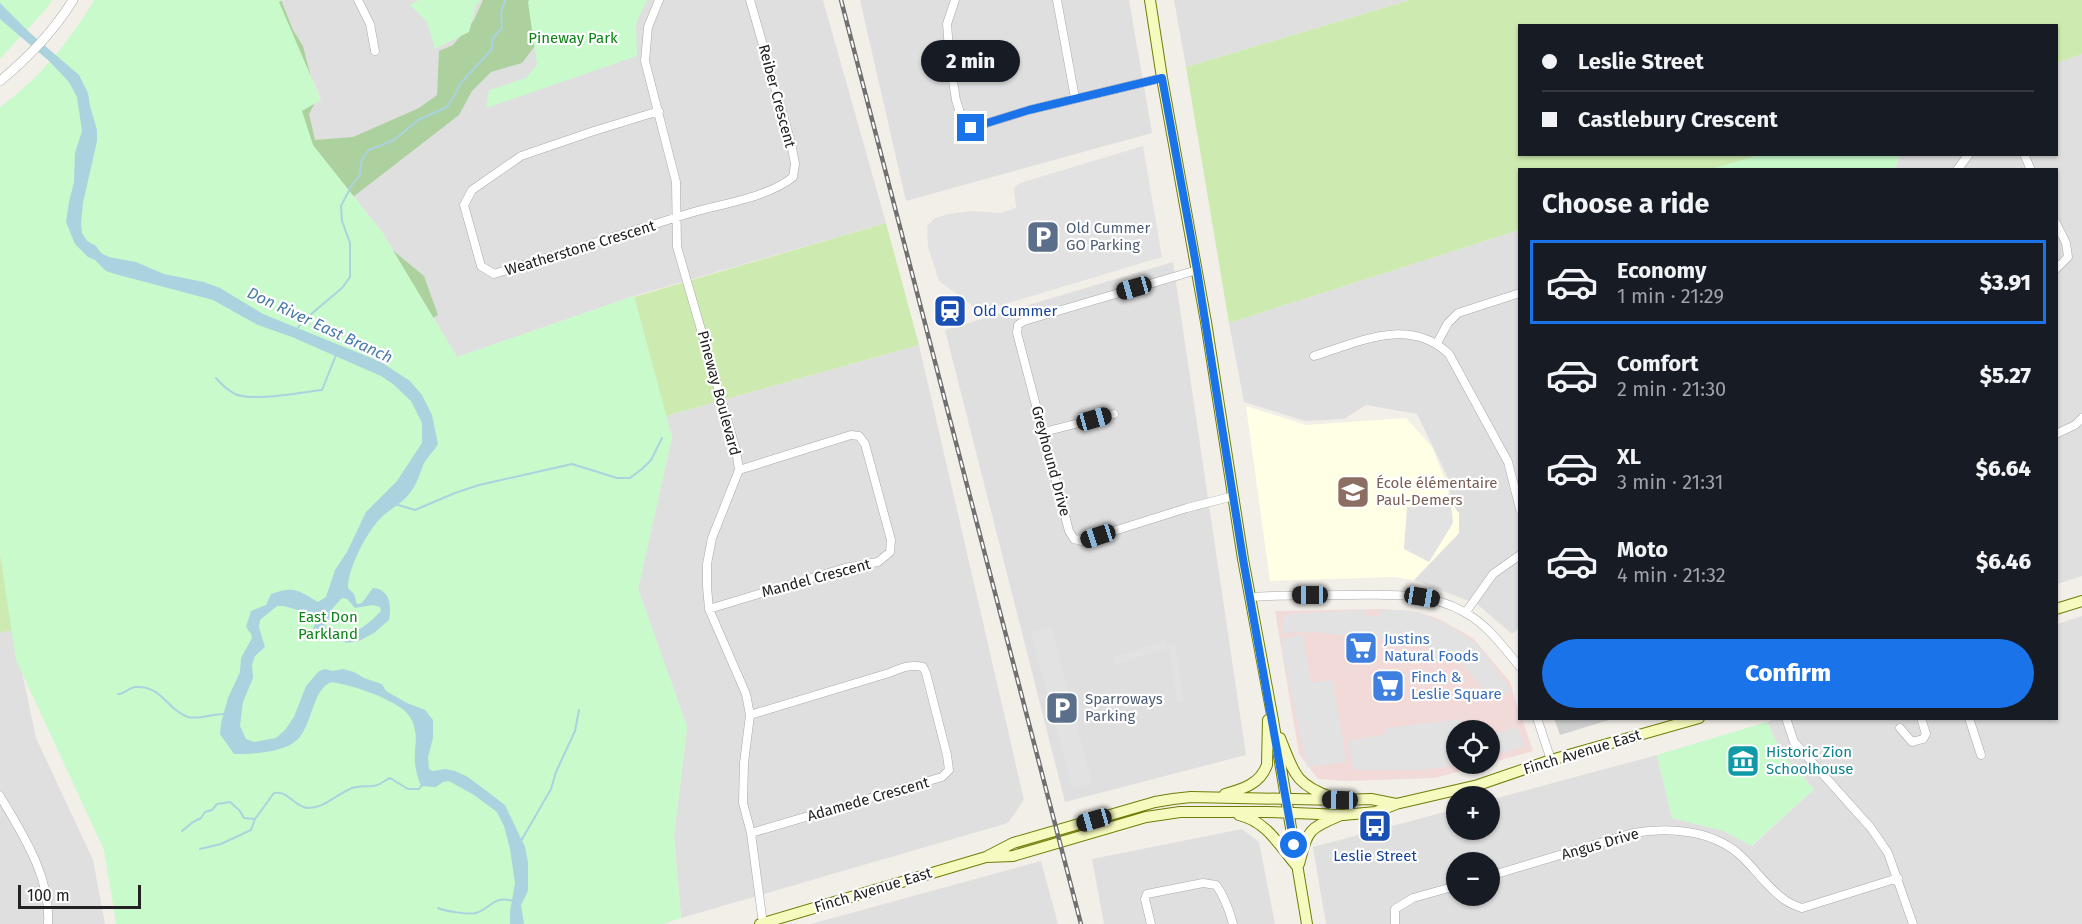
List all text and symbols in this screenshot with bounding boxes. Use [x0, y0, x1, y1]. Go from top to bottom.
park label: Pineway Park [528, 29, 618, 47]
callout: 2 min [922, 41, 1020, 83]
street label: Reiber Crescent [755, 42, 800, 150]
text: Leslie Street [1578, 48, 1704, 75]
text: 2 min [946, 49, 995, 73]
text: Castlebury Crescent [1578, 106, 1778, 133]
route end [957, 114, 984, 141]
text: Choose a ride [1542, 188, 1709, 220]
street label: Weatherstone Crescent [503, 216, 658, 279]
parking icon: Old Cummer GO Parking [1025, 219, 1061, 255]
place label: Old Cummer GO Parking [1066, 219, 1150, 254]
icon: car [1545, 255, 1599, 309]
text: Economy [1617, 257, 1706, 284]
text: $3.91 [1980, 269, 2031, 296]
car [1114, 274, 1154, 302]
water label: Don River East Branch [244, 283, 396, 367]
text: 1 min · 21:29 [1617, 284, 1724, 308]
station icon: Old Cummer [932, 293, 968, 329]
place label: Old Cummer [973, 302, 1057, 320]
street label: Pineway Boulevard [694, 329, 744, 457]
icon: car [1545, 348, 1599, 402]
text: Comfort [1617, 350, 1698, 377]
text: $5.27 [1980, 362, 2031, 389]
text: 2 min · 21:30 [1617, 377, 1726, 401]
street label: Greyhound Drive [1028, 404, 1074, 518]
car [1074, 405, 1114, 433]
icon: car [1545, 441, 1599, 495]
text: XL [1617, 443, 1641, 470]
text: $6.64 [1976, 455, 2031, 482]
text: 3 min · 21:31 [1617, 470, 1723, 494]
school or university icon: École élémentaire Paul-Demers [1335, 474, 1371, 510]
place label: École élémentaire Paul-Demers [1376, 474, 1498, 509]
car [1078, 522, 1118, 550]
icon: car [1545, 534, 1599, 588]
text: Moto [1617, 536, 1668, 563]
text: $6.46 [1976, 548, 2031, 575]
street label: Mandel Crescent [760, 555, 873, 601]
text: 4 min · 21:32 [1617, 563, 1726, 587]
car [1403, 585, 1441, 609]
car [1292, 586, 1328, 604]
park label: East Don Parkland [298, 608, 358, 643]
supermarket icon: Justins Natural Foods [1343, 630, 1379, 666]
place label: Justins Natural Foods [1384, 630, 1479, 665]
button: Confirm [1542, 639, 2034, 708]
supermarket icon: Finch & Leslie Square [1370, 668, 1406, 704]
place label: Finch & Leslie Square [1411, 668, 1502, 703]
parking icon: Sparroways Parking [1044, 690, 1080, 726]
place label: Sparroways Parking [1085, 690, 1163, 725]
map controls [1446, 720, 1500, 906]
button: locate [1446, 720, 1500, 774]
street label: Finch Avenue East [1521, 725, 1643, 778]
museum icon: Historic Zion Schoolhouse [1725, 743, 1761, 779]
place label: Historic Zion Schoolhouse [1766, 743, 1854, 778]
street label: Adamede Crescent [805, 773, 932, 825]
button: + [1446, 786, 1500, 840]
car [1322, 791, 1358, 809]
car [1074, 806, 1114, 834]
bus stop icon: Leslie Street [1357, 808, 1393, 844]
street label: Angus Drive [1559, 824, 1641, 864]
route start [1280, 831, 1307, 858]
place label: Leslie Street [1333, 847, 1417, 865]
button: − [1446, 852, 1500, 906]
street label: Finch Avenue East [812, 863, 934, 916]
scale bar [18, 882, 141, 910]
text: 100 m [27, 886, 70, 905]

